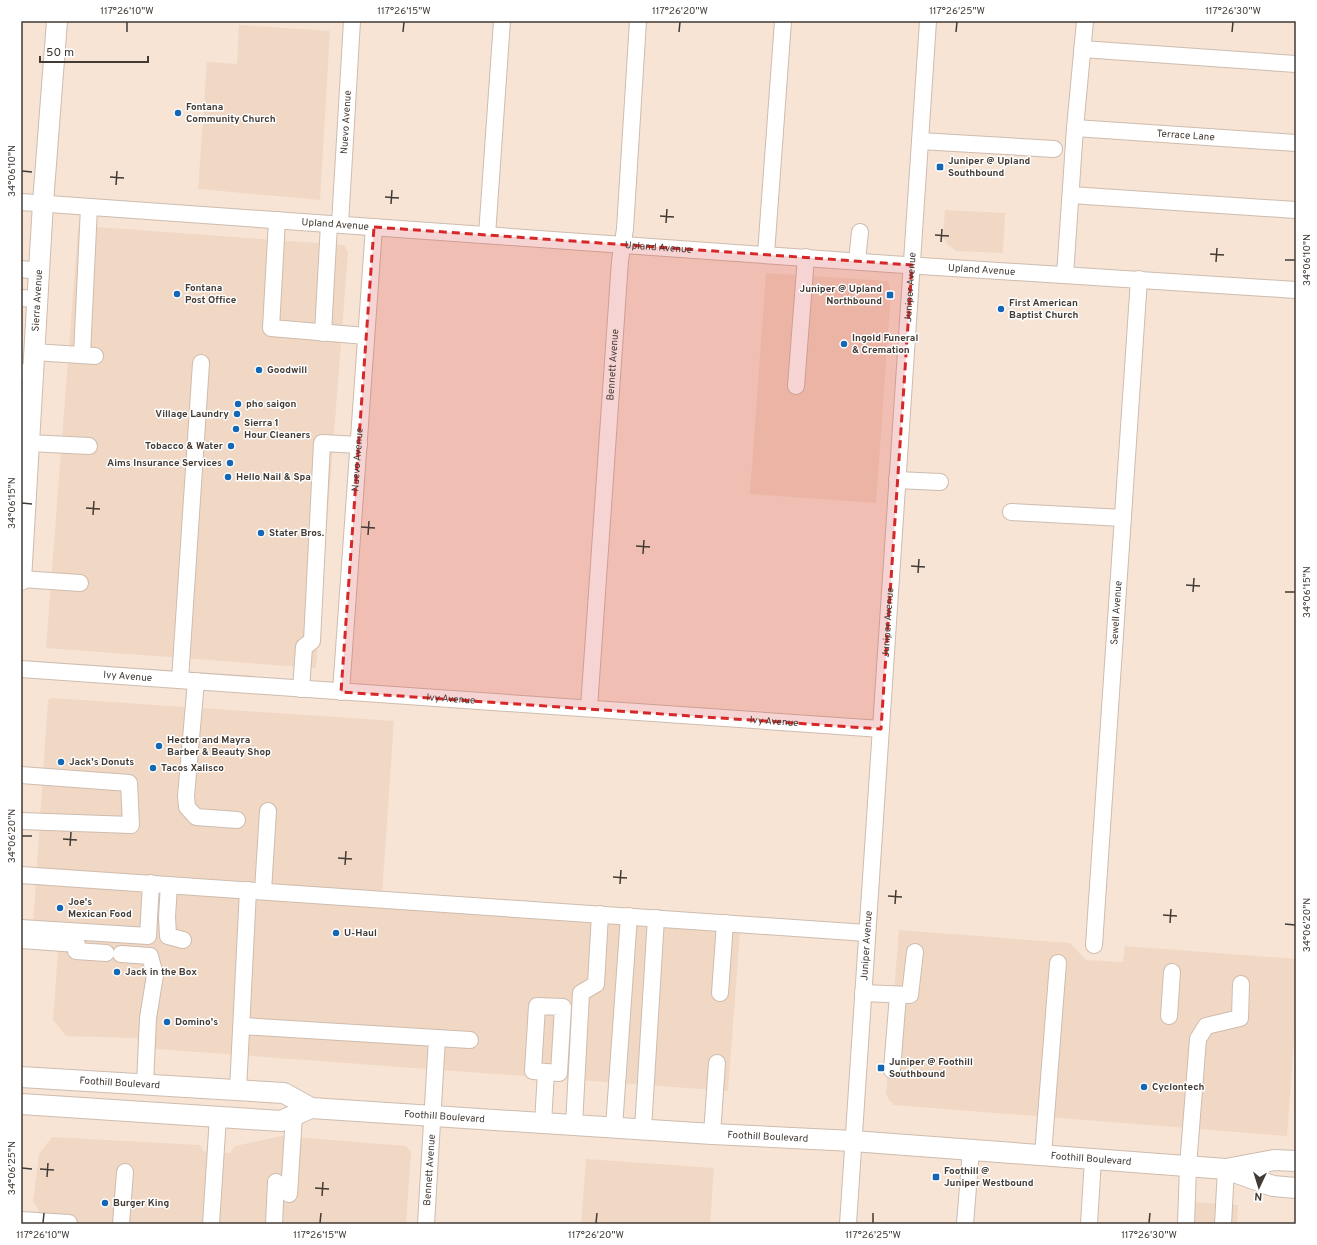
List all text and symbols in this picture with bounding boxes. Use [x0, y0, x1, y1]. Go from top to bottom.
text: 117°26'10"W [100, 5, 154, 18]
text: 117°26'15"W [377, 5, 431, 18]
text: 117°26'20"W [652, 5, 708, 18]
text: 117°26'25"W [929, 5, 985, 18]
text: 117°26'30"W [1205, 5, 1261, 18]
scale bar [40, 38, 148, 64]
text: 50 m [46, 45, 74, 61]
street label: Nuevo Avenue [338, 90, 354, 154]
place label: Fontana Community Church [186, 101, 276, 126]
marker: Fontana Community Church [173, 108, 183, 118]
street label: Terrace Lane [1156, 127, 1215, 144]
text: 34°06'10"N [6, 145, 19, 197]
place label: Juniper @ Upland Southbound [948, 155, 1030, 180]
marker: Juniper @ Upland Southbound [935, 162, 945, 172]
street label: Upland Avenue [301, 216, 369, 233]
text: 34°06'10"N [1301, 234, 1314, 286]
street label: Upland Avenue [624, 239, 692, 256]
street label: Juniper Avenue [901, 252, 919, 322]
street label: Upland Avenue [948, 261, 1016, 279]
street label: Sierra Avenue [29, 269, 46, 332]
place label: Fontana Post Office [185, 282, 237, 307]
place label: Juniper @ Upland Northbound [800, 283, 882, 308]
marker: Fontana Post Office [172, 289, 182, 299]
marker: Juniper @ Upland Northbound [885, 290, 895, 300]
place label: First American Baptist Church [1009, 297, 1079, 322]
marker: First American Baptist Church [996, 304, 1006, 314]
street label: Bennett Avenue [604, 329, 622, 401]
place label: Ingold Funeral & Cremation [852, 332, 918, 357]
marker: Ingold Funeral & Cremation [839, 339, 849, 349]
place label: Goodwill [267, 364, 307, 377]
marker: Goodwill [254, 365, 264, 375]
place label: pho saigon [246, 398, 296, 411]
marker: pho saigon [233, 399, 243, 409]
place label: Village Laundry [155, 408, 229, 421]
marker: Village Laundry [232, 409, 242, 419]
place label: Sierra 1 Hour Cleaners [244, 417, 311, 442]
marker: Sierra 1 Hour Cleaners [231, 424, 241, 434]
street label: Nuevo Avenue [349, 427, 366, 492]
place label: Tobacco & Water [145, 440, 224, 453]
marker: Tobacco & Water [226, 441, 236, 451]
place label: Aims Insurance Services [107, 457, 222, 470]
marker: Aims Insurance Services [225, 458, 235, 468]
place label: Hello Nail & Spa [236, 471, 311, 484]
marker: Hello Nail & Spa [223, 472, 233, 482]
text: 34°06'15"N [6, 477, 19, 529]
place label: Stater Bros. [269, 527, 325, 540]
marker: Stater Bros. [256, 528, 266, 538]
text: 34°06'15"N [1301, 566, 1314, 618]
street label: Sewell Avenue [1108, 580, 1125, 645]
street label: Juniper Avenue [879, 587, 897, 658]
street label: Ivy Avenue [103, 668, 153, 685]
street label: Ivy Avenue [426, 691, 476, 707]
street label: Ivy Avenue [749, 713, 799, 730]
place label: Hector and Mayra Barber & Beauty Shop [167, 734, 271, 759]
marker: Hector and Mayra Barber & Beauty Shop [154, 741, 164, 751]
place label: Jack's Donuts [69, 756, 134, 769]
marker: Jack's Donuts [56, 757, 66, 767]
place label: Tacos Xalisco [161, 762, 224, 775]
marker: Tacos Xalisco [148, 763, 158, 773]
text: 34°06'20"N [6, 809, 19, 863]
place label: Joe's Mexican Food [68, 896, 132, 921]
text: 34°06'20"N [1301, 898, 1314, 952]
marker: Joe's Mexican Food [55, 903, 65, 913]
street label: Juniper Avenue [858, 910, 875, 981]
place label: U-Haul [344, 927, 377, 940]
marker: U-Haul [331, 928, 341, 938]
place label: Jack in the Box [125, 966, 197, 979]
marker: Jack in the Box [112, 967, 122, 977]
place label: Domino's [175, 1016, 218, 1029]
marker: Domino's [162, 1017, 172, 1027]
place label: Juniper @ Foothill Southbound [889, 1056, 973, 1081]
marker: Juniper @ Foothill Southbound [876, 1063, 886, 1073]
street label: Foothill Boulevard [79, 1074, 161, 1092]
place label: Cyclontech [1152, 1081, 1205, 1094]
marker: Cyclontech [1139, 1082, 1149, 1092]
street label: Foothill Boulevard [404, 1108, 485, 1126]
street label: Foothill Boulevard [727, 1128, 808, 1145]
street label: Bennett Avenue [421, 1134, 439, 1206]
text: 34°06'25"N [6, 1141, 19, 1195]
street label: Foothill Boulevard [1050, 1149, 1132, 1168]
place label: Foothill @ Juniper Westbound [944, 1165, 1034, 1190]
north arrow [1239, 1167, 1279, 1207]
marker: Foothill @ Juniper Westbound [931, 1172, 941, 1182]
text: N [1254, 1189, 1263, 1203]
place label: Burger King [113, 1197, 169, 1210]
marker: Burger King [100, 1198, 110, 1208]
text: 117°26'10"W [16, 1229, 70, 1242]
text: 117°26'15"W [293, 1229, 347, 1242]
text: 117°26'20"W [568, 1229, 624, 1242]
text: 117°26'25"W [845, 1229, 901, 1242]
text: 117°26'30"W [1121, 1229, 1177, 1242]

